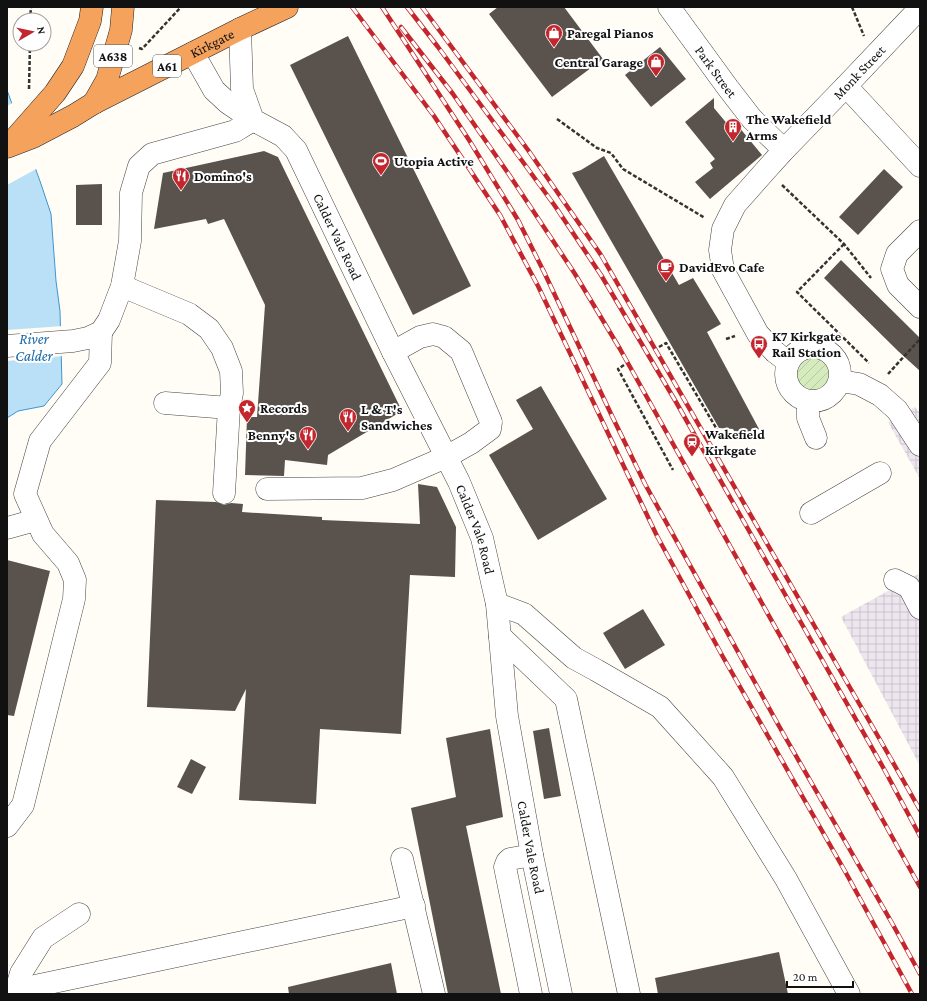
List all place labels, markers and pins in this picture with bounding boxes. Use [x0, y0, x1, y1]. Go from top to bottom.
shop icon: Paregal Pianos [544, 23, 564, 48]
place label: Paregal Pianos [567, 25, 654, 41]
shop icon: Central Garage [646, 52, 666, 77]
place label: Central Garage [555, 54, 643, 70]
place label: The Wakefield Arms [745, 111, 832, 143]
building icon: The Wakefield Arms [723, 117, 743, 142]
sports icon: Utopia Active [371, 151, 391, 176]
place label: Utopia Active [394, 153, 474, 169]
restaurant icon: Domino's [171, 166, 191, 191]
place label: Domino's [194, 168, 252, 184]
cafe icon: DavidEvo Cafe [656, 257, 676, 282]
place label: DavidEvo Cafe [679, 259, 765, 275]
place label: K7 Kirkgate Rail Station [772, 328, 842, 360]
bus stop icon: K7 Kirkgate Rail Station [749, 334, 769, 359]
place icon: Records [237, 398, 257, 423]
place label: Records [260, 400, 307, 416]
place label: L & T's Sandwiches [361, 401, 433, 433]
restaurant icon: L & T's Sandwiches [338, 407, 358, 432]
restaurant icon: Benny's [298, 425, 318, 450]
place label: Wakefield Kirkgate [704, 426, 765, 458]
place label: Benny's [248, 427, 295, 443]
station icon: Wakefield Kirkgate [682, 432, 702, 457]

